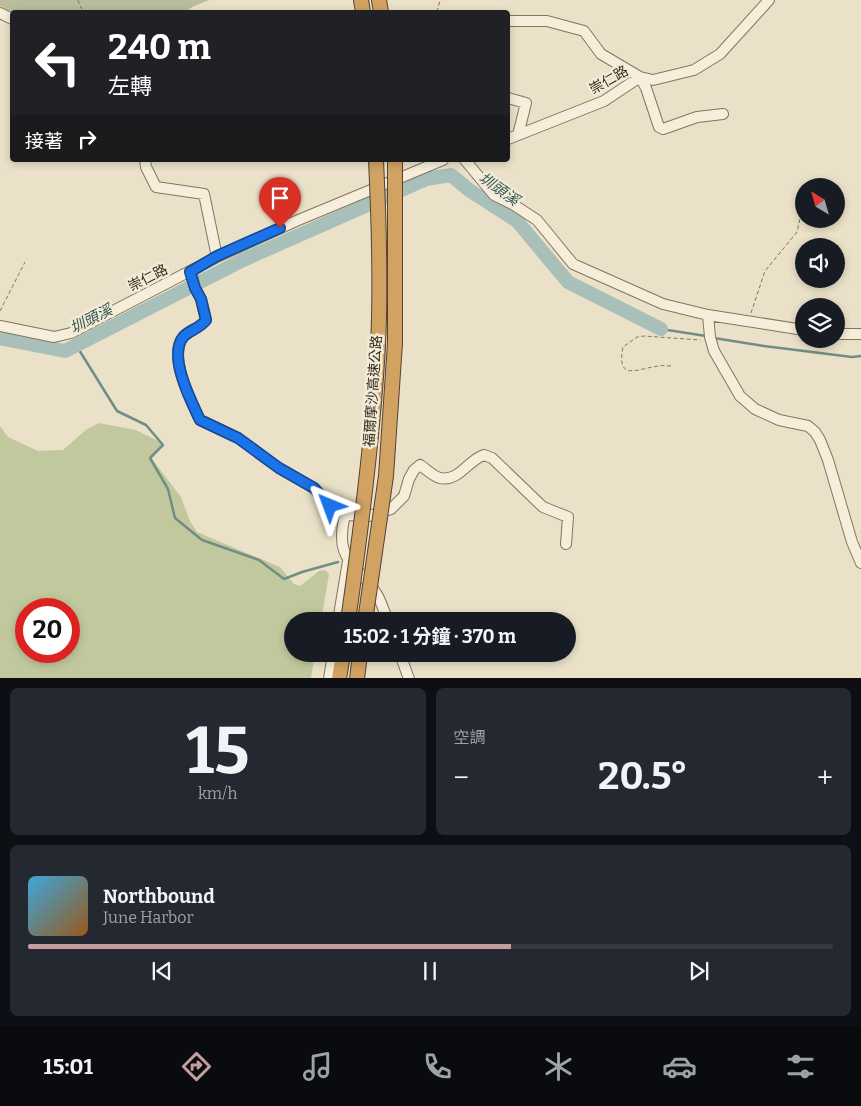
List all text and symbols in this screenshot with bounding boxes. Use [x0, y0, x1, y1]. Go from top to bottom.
text: 240 m [108, 26, 211, 68]
icon: left [25, 30, 90, 95]
street label: 崇仁路 [587, 62, 631, 98]
text: 左轉 [108, 73, 152, 100]
icon: right [73, 125, 101, 153]
text: 接著 [25, 130, 63, 153]
water label: 圳頭溪 [475, 169, 524, 210]
pin [259, 177, 301, 228]
north arrow [795, 178, 845, 228]
map controls [795, 178, 845, 348]
icon: arrive [266, 184, 294, 212]
button: sound [795, 238, 845, 288]
street label: 崇仁路 [125, 261, 171, 295]
button: layers [795, 298, 845, 348]
water label: 圳頭溪 [67, 300, 117, 337]
street label: 福爾摩沙高速公路 [361, 335, 385, 447]
position arrow [303, 479, 355, 531]
speed limit sign: 20 [15, 598, 80, 663]
text: 15:02 · 1 分鐘 · 370 m [344, 625, 516, 648]
text: 15 [186, 712, 250, 790]
text: 空調 [454, 728, 486, 747]
text: 20.5° [598, 753, 688, 799]
text: − [454, 761, 469, 794]
text: + [817, 761, 833, 794]
text: km/h [198, 784, 238, 803]
text: Northbound [103, 885, 215, 908]
text: June Harbor [103, 908, 194, 927]
icon: previous [148, 957, 176, 985]
icon: pause [416, 957, 444, 985]
icon: next [685, 957, 713, 985]
icon: directions [179, 1049, 214, 1084]
icon: music [300, 1049, 335, 1084]
icon: phone [420, 1049, 455, 1084]
icon: climate [541, 1049, 576, 1084]
icon: car [662, 1049, 697, 1084]
icon: filters [783, 1049, 818, 1084]
text: 15:01 [43, 1053, 93, 1080]

